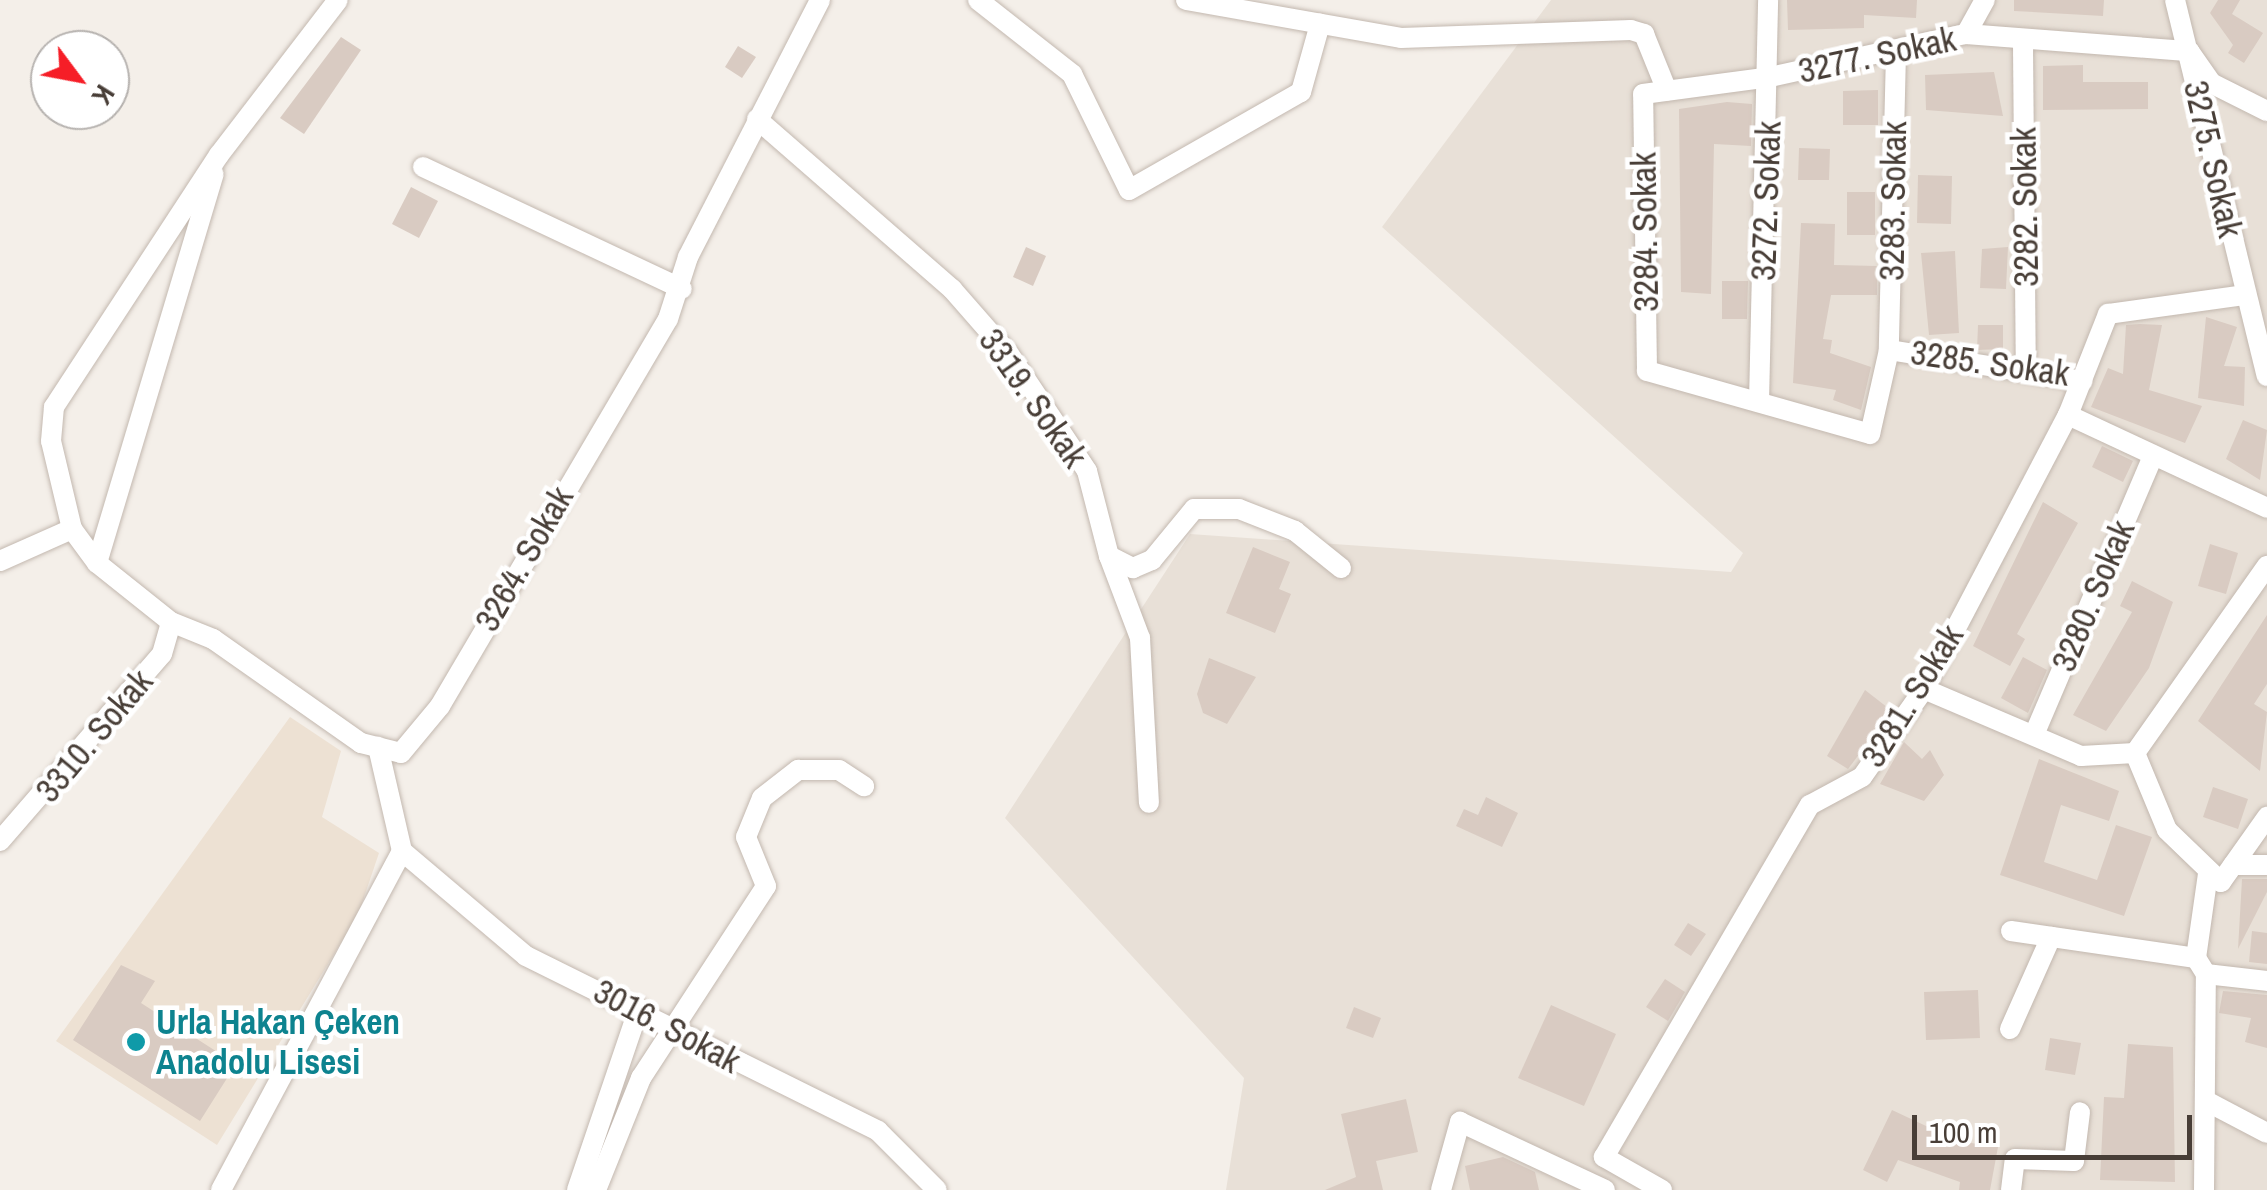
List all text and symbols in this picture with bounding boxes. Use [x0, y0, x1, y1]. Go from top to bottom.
street label: 3277. Sokak [1795, 18, 1959, 92]
north arrow [30, 30, 130, 130]
street label: 3275. Sokak [2175, 77, 2251, 241]
text: K [83, 78, 124, 112]
street label: 3272. Sokak [1742, 121, 1790, 281]
street label: 3283. Sokak [1871, 121, 1915, 281]
street label: 3282. Sokak [2003, 127, 2047, 287]
street label: 3284. Sokak [1623, 152, 1667, 312]
street label: 3319. Sokak [970, 321, 1096, 475]
street label: 3285. Sokak [1908, 331, 2072, 395]
street label: 3264. Sokak [466, 479, 582, 639]
street label: 3280. Sokak [2042, 514, 2144, 678]
street label: 3281. Sokak [1852, 617, 1972, 775]
street label: 3310. Sokak [27, 661, 161, 811]
street label: 3016. Sokak [587, 970, 747, 1082]
place label: Urla Hakan Çeken Anadolu Lisesi [156, 1001, 400, 1083]
marker: Urla Hakan Çeken Anadolu Lisesi [125, 1031, 147, 1053]
scale bar [1917, 1095, 2197, 1157]
text: 100 m [1929, 1112, 1997, 1152]

